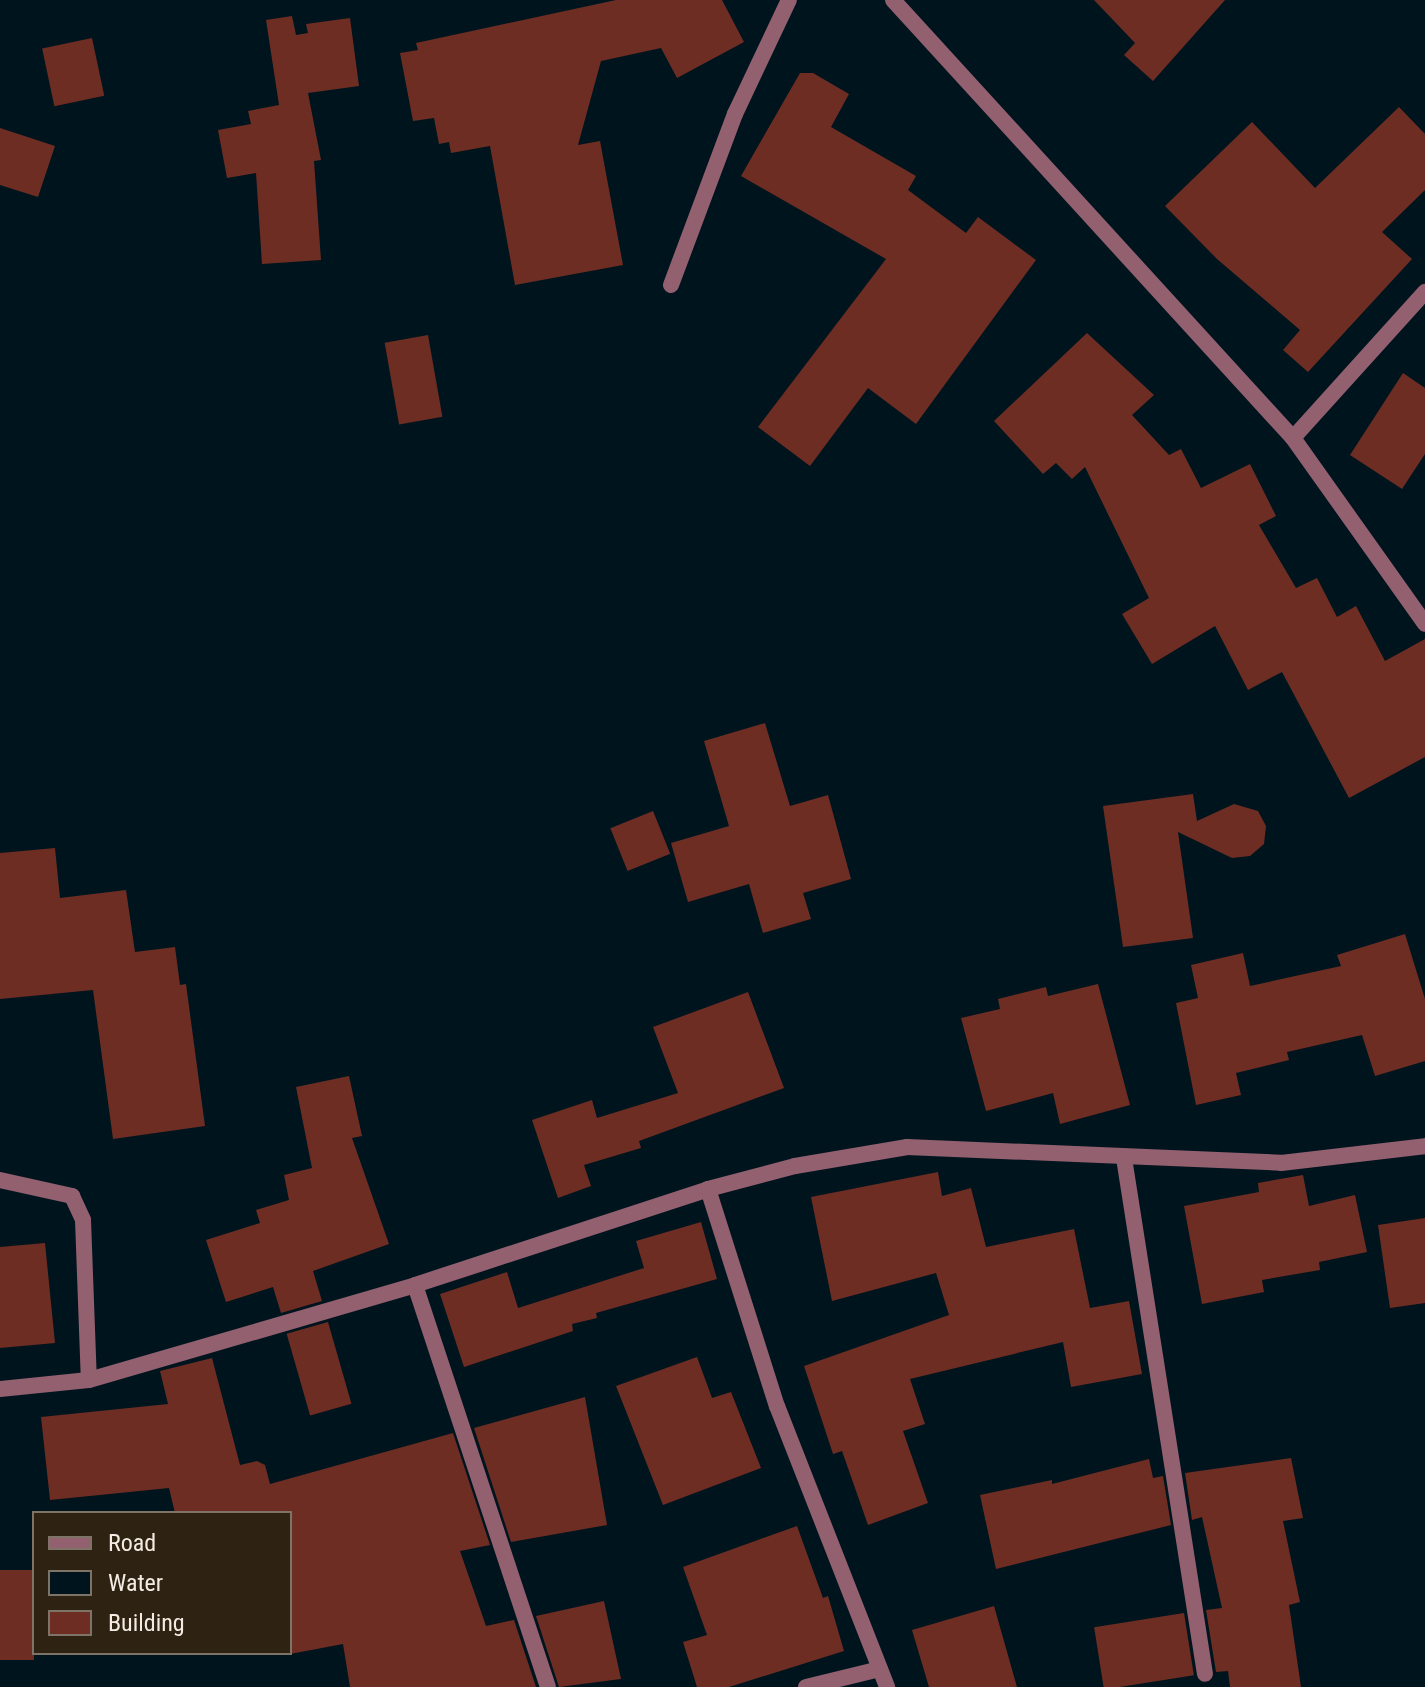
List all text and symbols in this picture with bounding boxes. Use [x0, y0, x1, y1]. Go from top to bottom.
legend [32, 1511, 292, 1655]
text: Road [108, 1529, 156, 1557]
text: Water [108, 1569, 163, 1597]
text: Building [108, 1609, 185, 1637]

